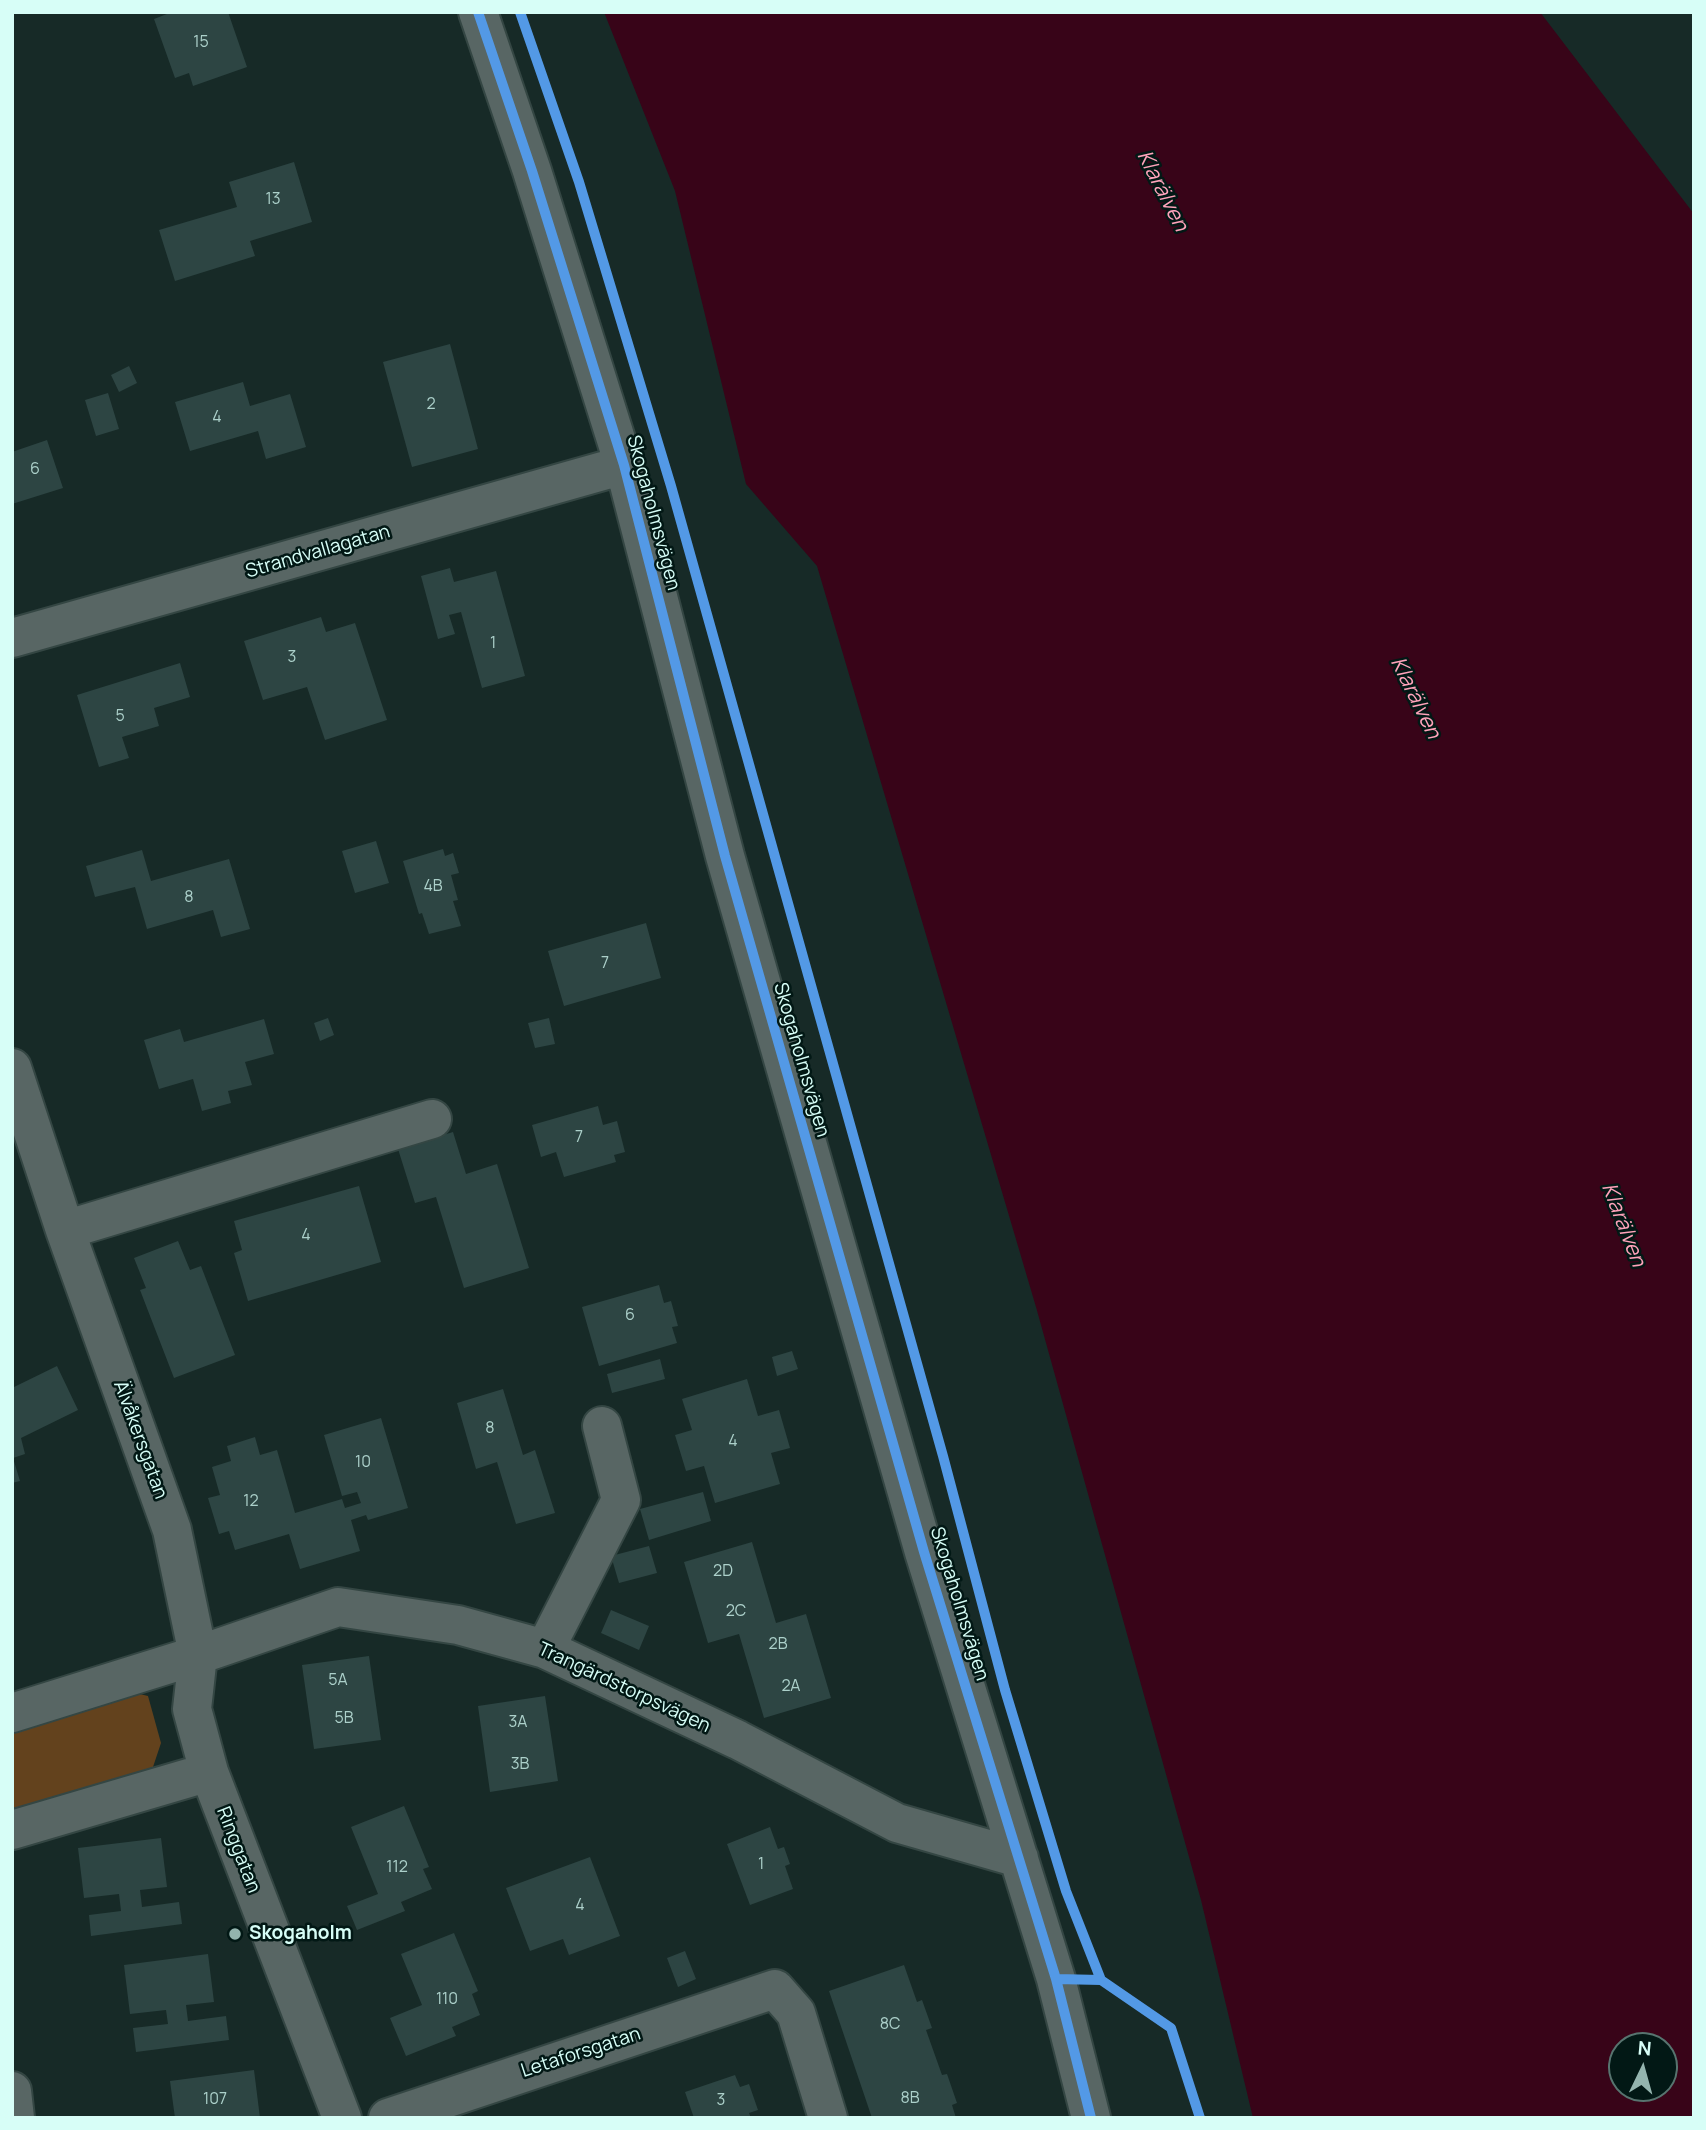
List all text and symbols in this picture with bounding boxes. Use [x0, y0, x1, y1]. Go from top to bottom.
house number: 15 [193, 33, 209, 53]
water label: Klarälven [1131, 146, 1193, 236]
house number: 13 [265, 190, 281, 210]
house number: 2 [426, 395, 436, 415]
house number: 4 [212, 408, 222, 428]
street label: Skogaholmsvägen [621, 433, 685, 593]
house number: 6 [30, 460, 40, 480]
street label: Strandvallagatan [243, 520, 393, 584]
house number: 1 [490, 634, 496, 654]
house number: 3 [288, 648, 296, 668]
water label: Klarälven [1385, 653, 1445, 743]
house number: 5 [115, 707, 125, 727]
house number: 4B [423, 877, 443, 897]
house number: 8 [184, 888, 194, 908]
house number: 7 [601, 954, 609, 974]
street label: Skogaholmsvägen [768, 980, 834, 1140]
house number: 7 [575, 1128, 583, 1148]
water label: Klarälven [1596, 1180, 1650, 1270]
house number: 4 [301, 1226, 311, 1246]
house number: 6 [625, 1306, 635, 1326]
street label: Älvåkersgatan [108, 1378, 172, 1502]
house number: 8 [485, 1419, 495, 1439]
house number: 4 [728, 1432, 738, 1452]
house number: 10 [355, 1453, 371, 1473]
house number: 12 [243, 1492, 259, 1512]
street label: Skogaholmsvägen [925, 1524, 993, 1684]
house number: 2D [713, 1562, 733, 1582]
house number: 2C [726, 1602, 746, 1622]
house number: 2B [769, 1635, 787, 1655]
street label: Trangärdstorpsvägen [534, 1638, 714, 1738]
house number: 5A [328, 1671, 348, 1691]
house number: 2A [782, 1677, 800, 1697]
house number: 5B [334, 1709, 354, 1729]
house number: 3A [509, 1713, 527, 1733]
house number: 3B [511, 1755, 529, 1775]
street label: Ringgatan [211, 1804, 265, 1896]
house number: 1 [758, 1855, 764, 1875]
house number: 112 [386, 1858, 408, 1878]
house number: 4 [575, 1896, 585, 1916]
place label: Skogaholm [249, 1923, 352, 1945]
marker: Skogaholm [227, 1926, 243, 1942]
house number: 110 [436, 1990, 458, 2010]
house number: 8C [880, 2015, 900, 2035]
street label: Letaforsgatan [518, 2023, 644, 2083]
north arrow [1608, 2032, 1678, 2102]
text: N [1637, 2035, 1653, 2062]
house number: 8B [900, 2089, 920, 2109]
house number: 107 [203, 2090, 227, 2110]
house number: 3 [717, 2091, 725, 2111]

